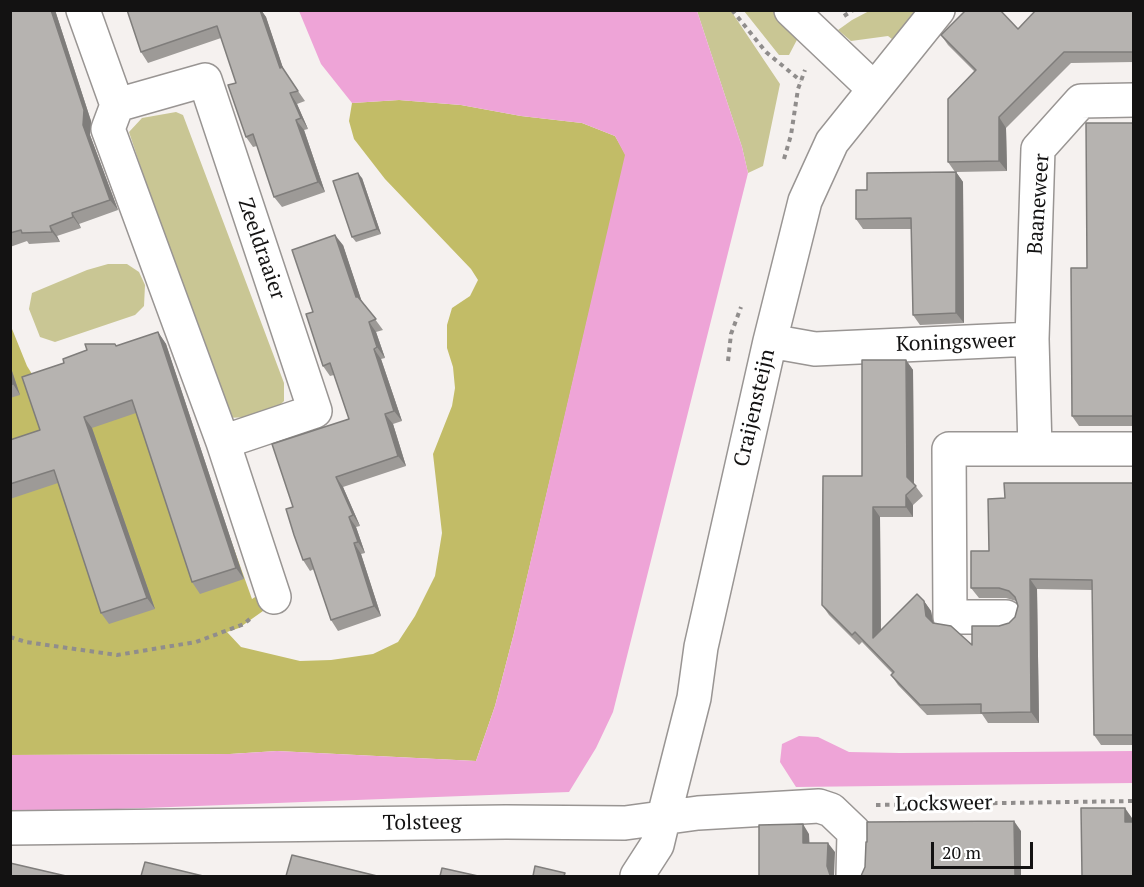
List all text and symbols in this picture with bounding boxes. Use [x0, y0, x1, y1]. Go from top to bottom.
street label: Baaneweer [1023, 153, 1055, 255]
street label: Zeeldraaier [232, 195, 290, 303]
street label: Koningsweer [896, 328, 1016, 358]
street label: Craijensteijn [729, 347, 781, 469]
street label: Locksweer [895, 791, 993, 817]
street label: Tolsteeg [382, 810, 462, 836]
scale bar [934, 830, 1036, 868]
text: 20 m [942, 840, 981, 864]

